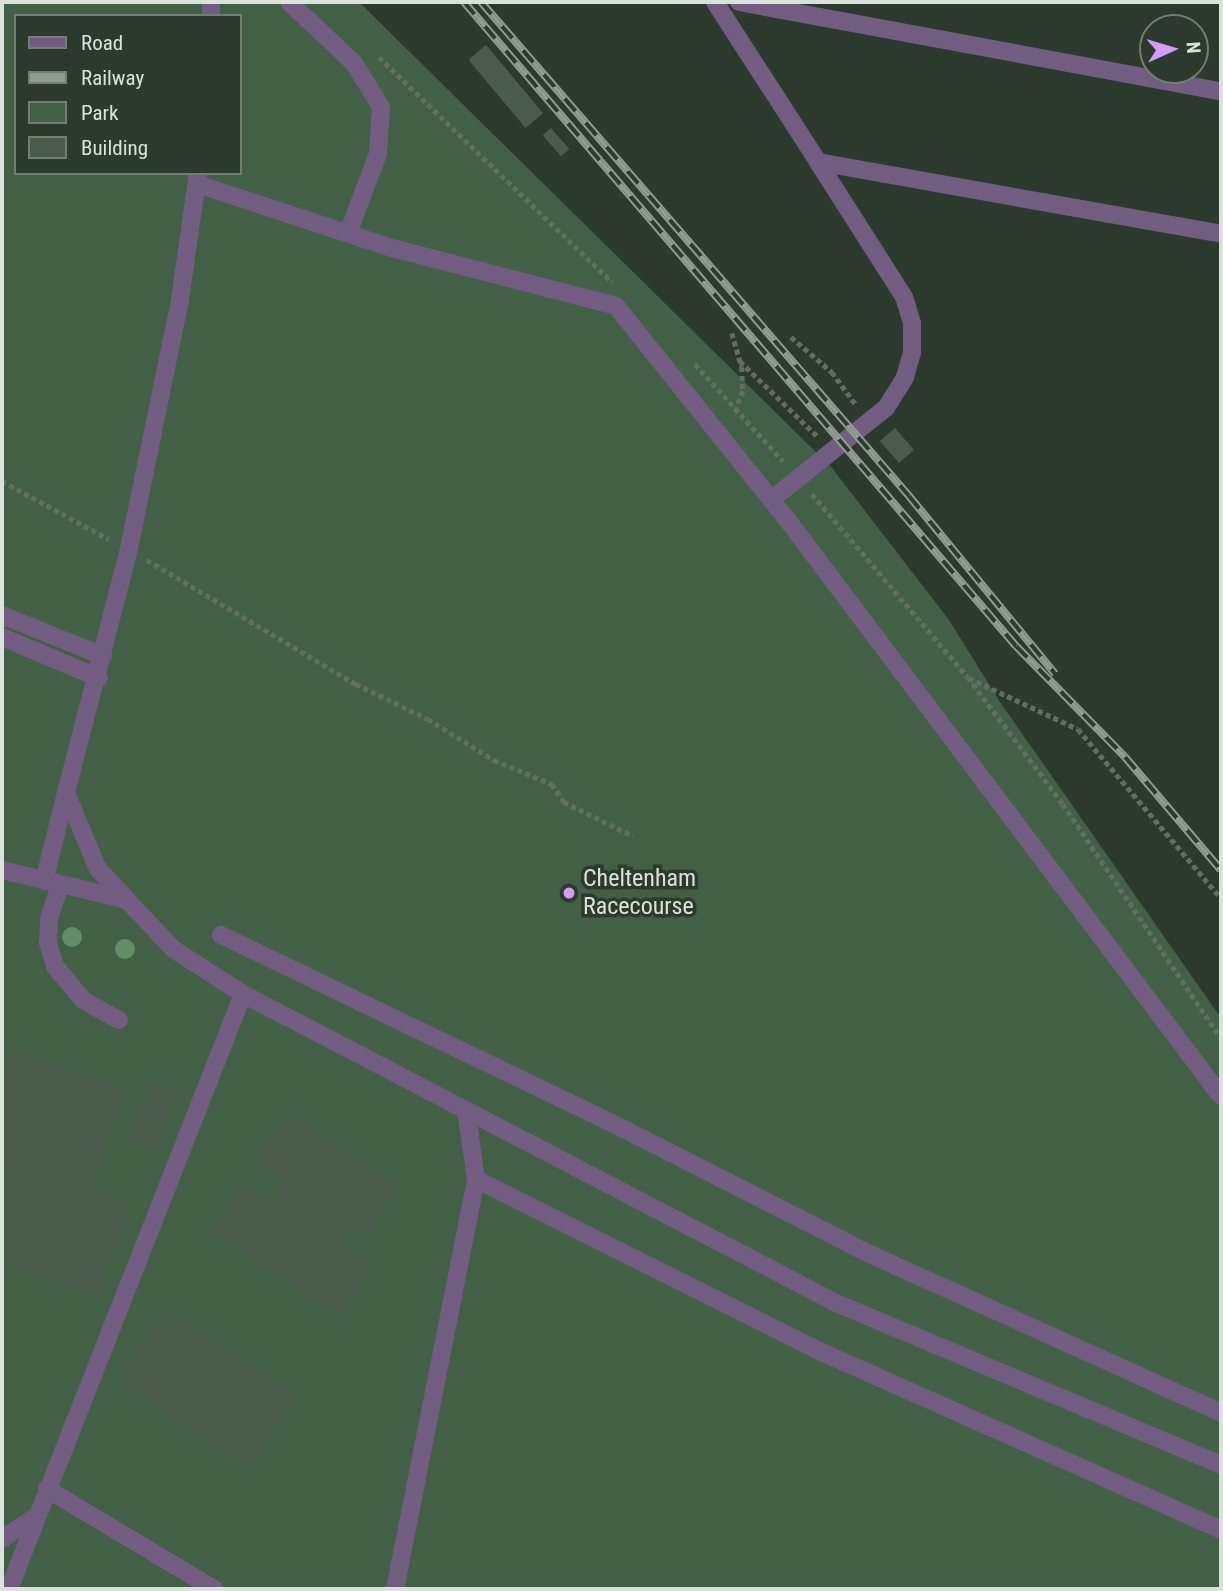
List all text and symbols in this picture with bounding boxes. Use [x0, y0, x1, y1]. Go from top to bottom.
legend [14, 14, 242, 175]
north arrow [1139, 14, 1209, 84]
text: Road [81, 31, 123, 55]
text: N [1182, 41, 1205, 54]
text: Railway [81, 66, 144, 90]
text: Park [81, 101, 118, 125]
text: Building [81, 136, 148, 160]
place label: Cheltenham Racecourse [583, 865, 696, 921]
marker: Cheltenham Racecourse [561, 885, 577, 901]

